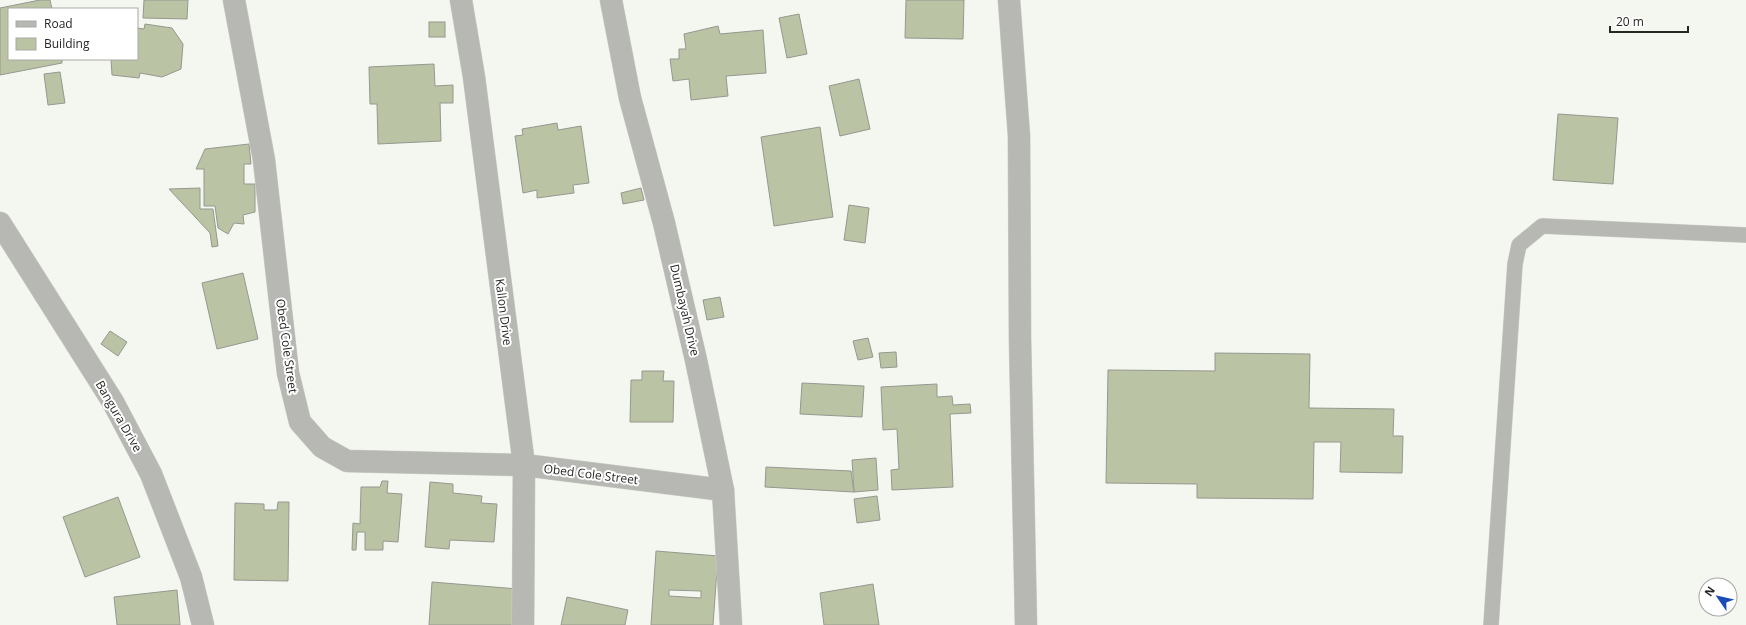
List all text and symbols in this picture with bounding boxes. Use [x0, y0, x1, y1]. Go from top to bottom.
legend [8, 8, 138, 60]
scale bar [1610, 8, 1688, 34]
text: 20 m [1616, 13, 1644, 30]
text: Road [44, 15, 73, 32]
text: Building [44, 35, 90, 52]
street label: Dumbayah Drive [666, 262, 704, 358]
street label: Kallon Drive [491, 278, 517, 347]
street label: Obed Cole Street [272, 298, 302, 394]
street label: Bangura Drive [92, 377, 146, 455]
street label: Obed Cole Street [543, 460, 639, 488]
north arrow [1698, 577, 1738, 617]
text: N [1701, 583, 1718, 599]

